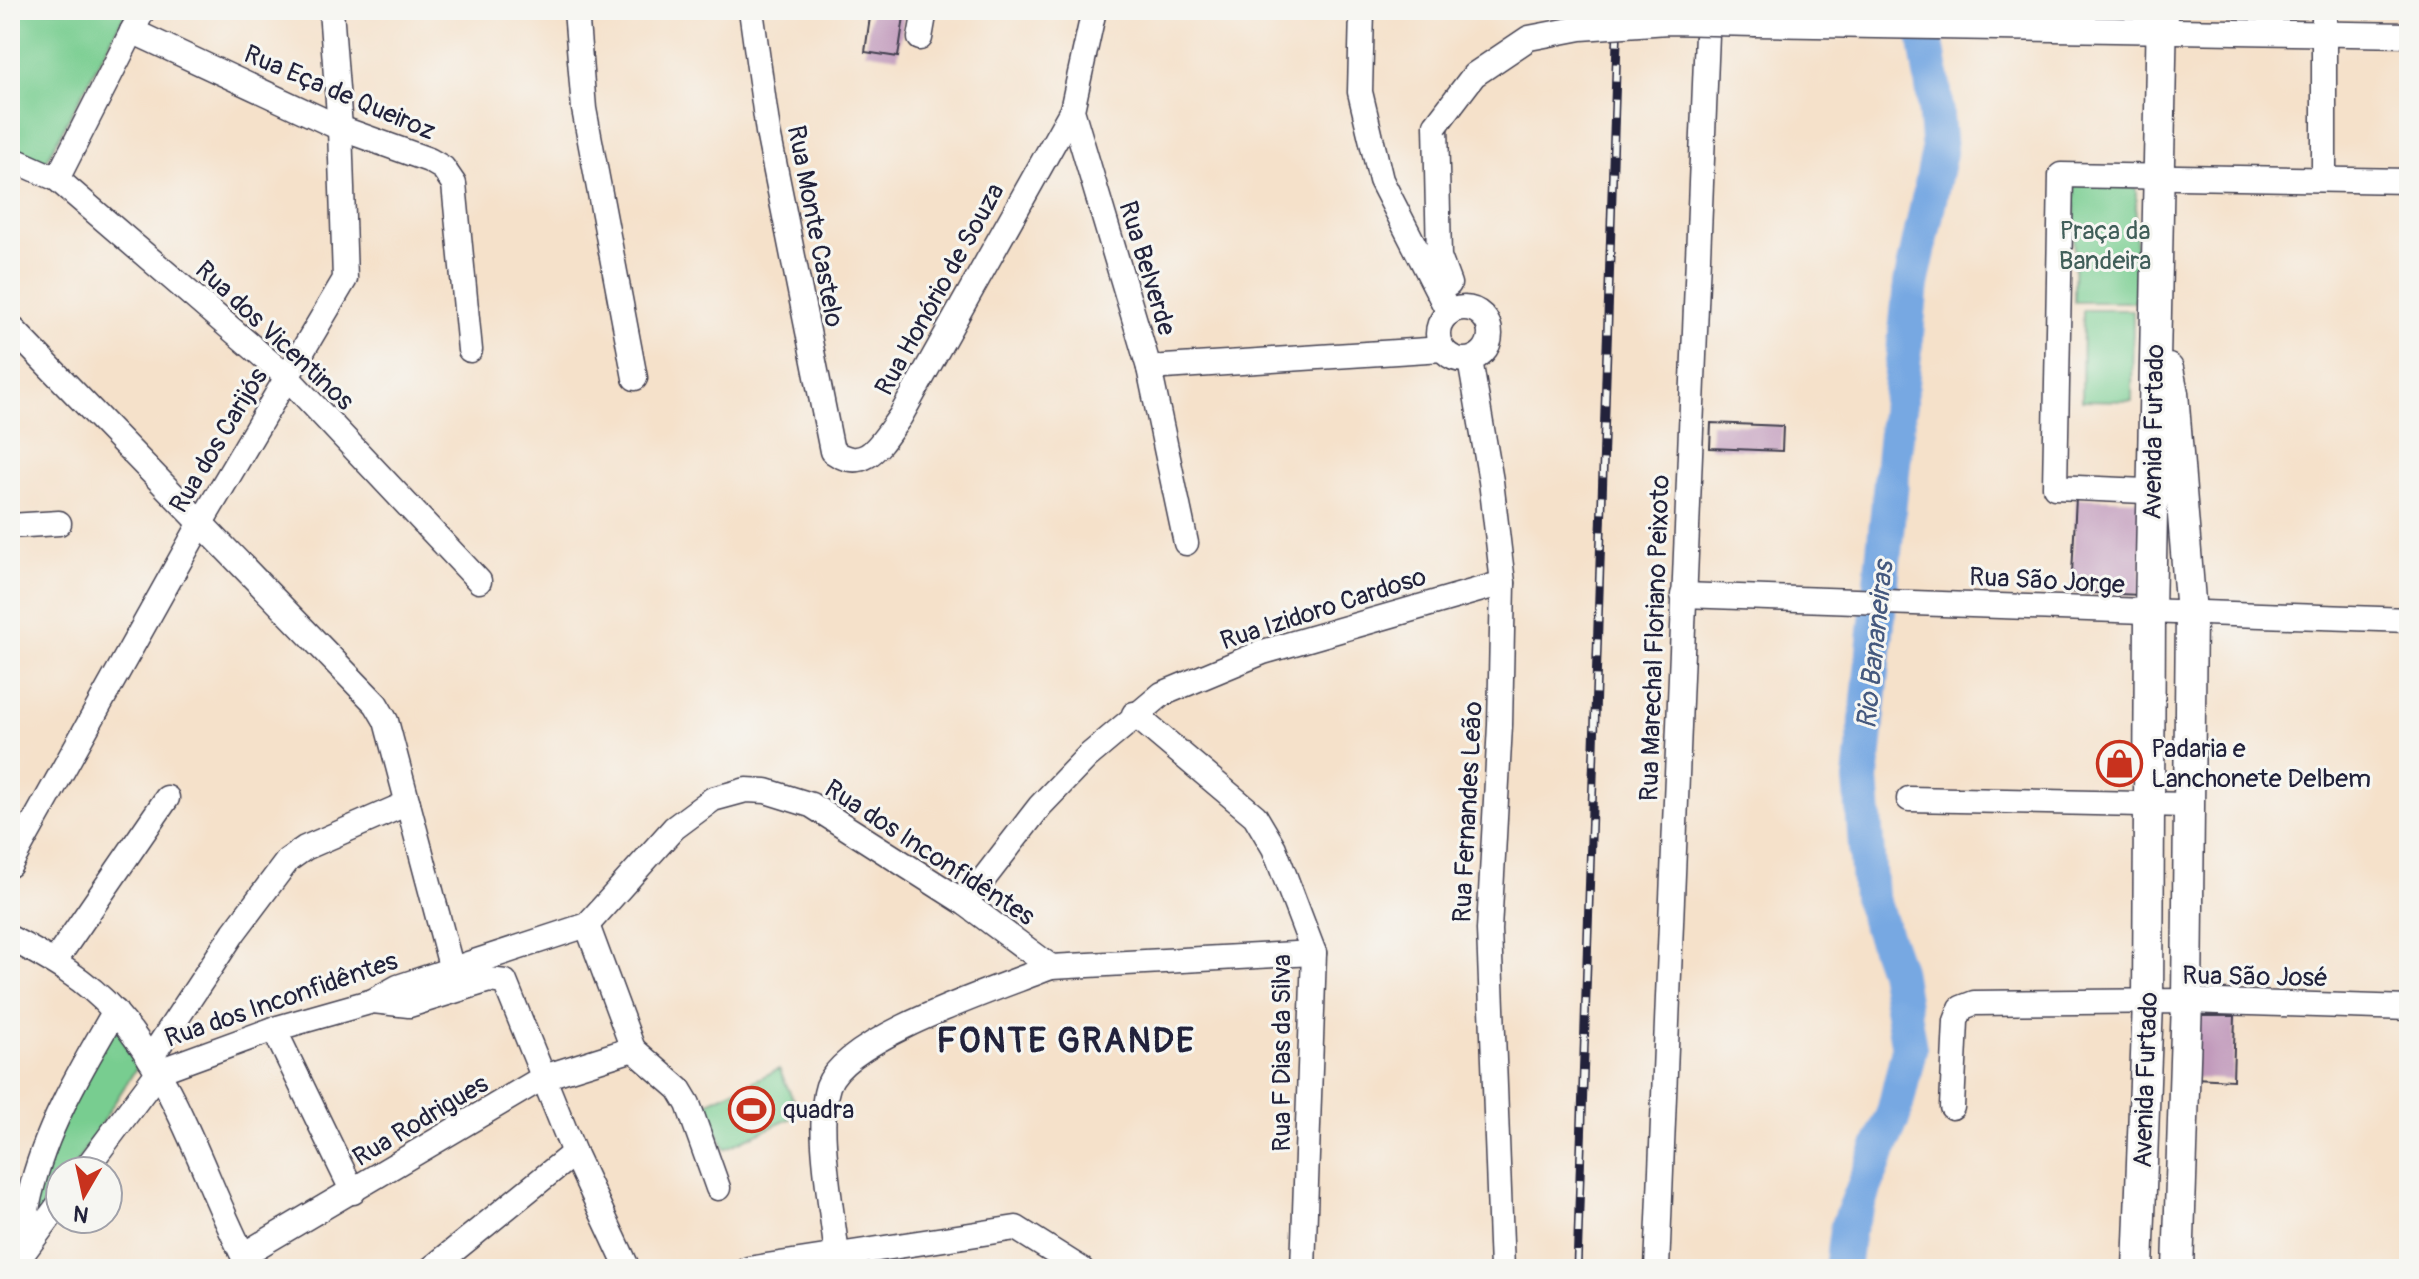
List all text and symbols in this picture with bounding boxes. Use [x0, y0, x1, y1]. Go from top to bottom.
street label: Rua Eça de Queiroz [239, 38, 440, 148]
street label: Rua Monte Castelo [780, 123, 850, 330]
street label: Rua Honório de Souza [868, 178, 1012, 401]
street label: Rua Belverde [1111, 197, 1183, 339]
park label: Praça da Bandeira [2059, 215, 2151, 277]
street label: Rua dos Vicentinos [188, 254, 361, 418]
street label: Avenida Furtado [2136, 344, 2172, 520]
street label: Rua dos Carijós [163, 362, 275, 519]
street label: Rua Marechal Floriano Peixoto [1633, 474, 1677, 802]
water label: Rio Bananeiras [1849, 556, 1902, 731]
street label: Rua Izidoro Cardoso [1216, 561, 1430, 657]
street label: Rua São Jorge [1968, 561, 2126, 601]
street label: Rua Fernandes Leão [1446, 701, 1490, 924]
place label: Padaria e Lanchonete Delbem [2151, 733, 2371, 795]
shop icon: Padaria e Lanchonete Delbem [2096, 739, 2144, 787]
street label: Rua dos Inconfidêntes [818, 773, 1041, 933]
street label: Rua dos Inconfidêntes [161, 945, 402, 1055]
street label: Rua F Dias da Silva [1266, 954, 1298, 1152]
street label: Rua São José [2182, 960, 2328, 994]
street label: Avenida Furtado [2127, 992, 2165, 1168]
district label: FONTE GRANDE [936, 1020, 1196, 1063]
street label: Rua Rodrigues [347, 1068, 494, 1174]
sports icon: quadra [728, 1085, 776, 1133]
place label: quadra [783, 1094, 854, 1126]
north arrow [44, 1155, 124, 1235]
text: N [71, 1199, 91, 1229]

